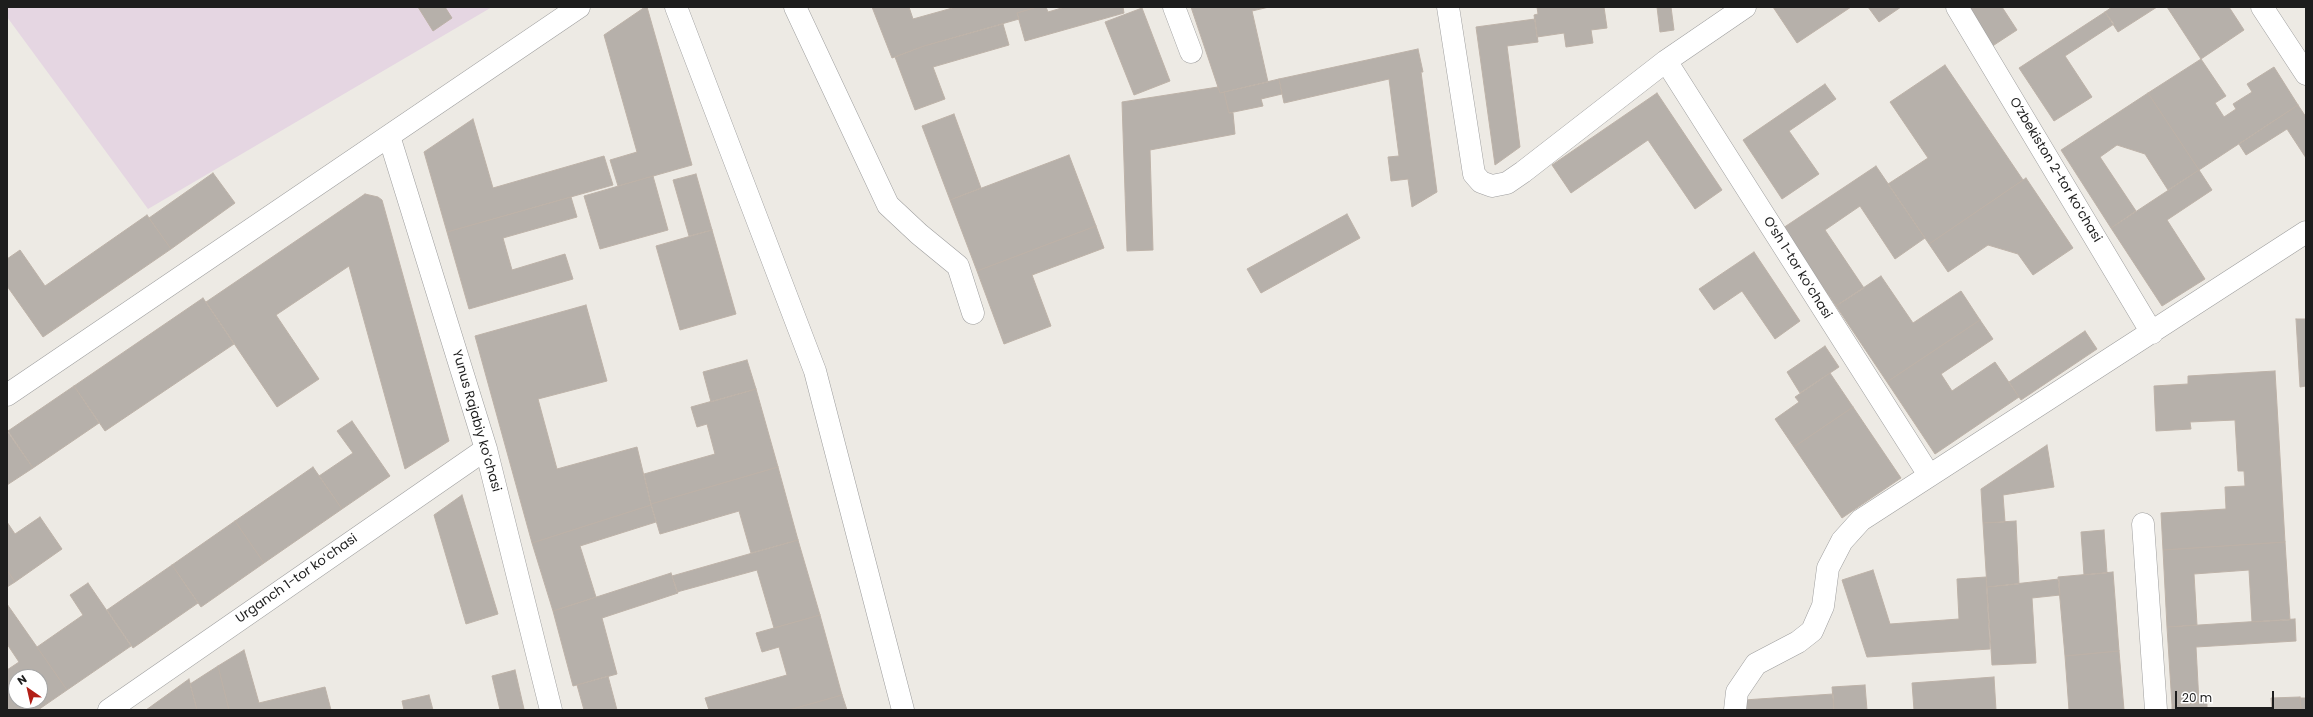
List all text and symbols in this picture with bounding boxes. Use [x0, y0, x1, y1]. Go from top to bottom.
street label: O‘zbekiston 2-tor koʻchasi [2006, 95, 2104, 245]
street label: O‘sh 1-tor koʻchasi [1759, 214, 1835, 322]
street label: Yunus Rajabiy koʻchasi [448, 348, 504, 494]
street label: Urganch 1-tor koʻchasi [233, 531, 361, 627]
north arrow [8, 669, 48, 709]
text: N [14, 671, 30, 689]
scale bar [2177, 683, 2276, 709]
text: 20 m [2182, 689, 2212, 706]

